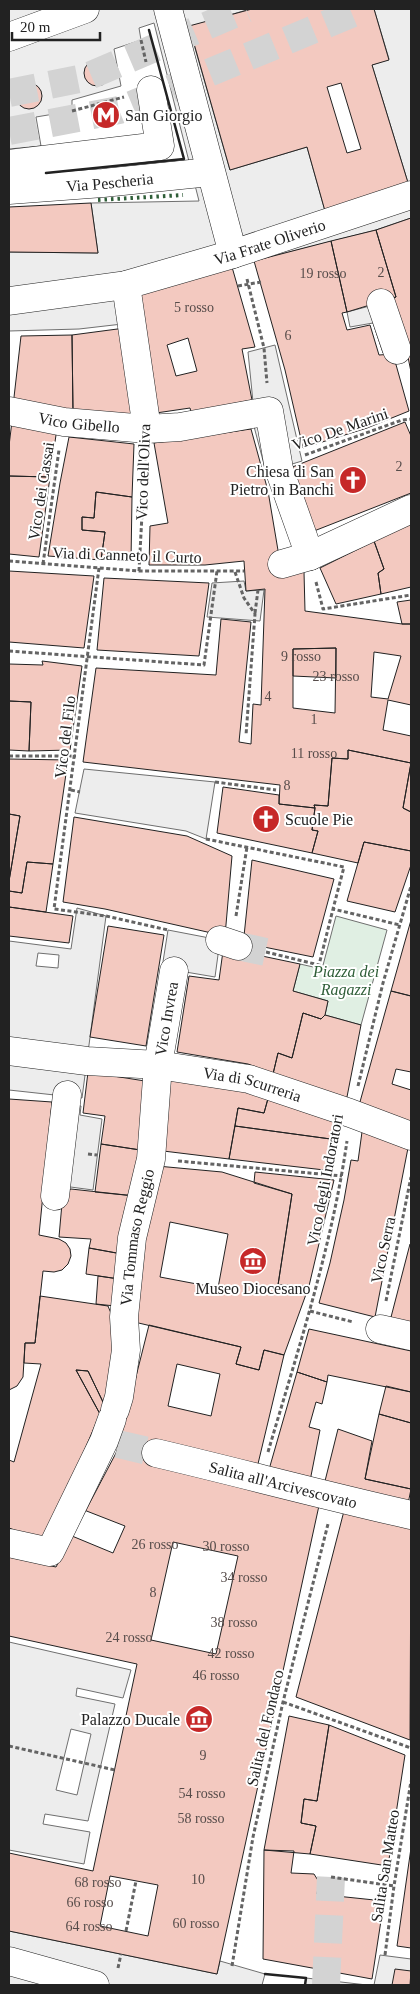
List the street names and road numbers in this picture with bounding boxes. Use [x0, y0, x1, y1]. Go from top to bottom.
street label: Via Pescheria [65, 169, 154, 194]
street label: Via Frate Oliverio [212, 216, 327, 268]
street label: Vico De Marini [290, 404, 391, 453]
street label: Vico Gibello [37, 409, 121, 435]
street label: Vico dell'Oliva [133, 423, 153, 521]
street label: Vico dei Cassai [25, 440, 57, 541]
street label: Via di Canneto il Curto [52, 544, 202, 566]
street label: Vico del Filo [51, 695, 79, 779]
street label: Vico Invrea [151, 980, 181, 1057]
street label: Via di Scurreria [202, 1064, 304, 1105]
street label: Vico degli Indoratori [304, 1112, 347, 1248]
street label: Via Tommaso Reggio [117, 1167, 157, 1307]
street label: Vico Serra [368, 1215, 398, 1285]
street label: Salita all'Arcivescovato [207, 1458, 359, 1511]
street label: Salita del Fondaco [243, 1668, 287, 1788]
street label: Salita San Matteo [368, 1808, 402, 1924]

